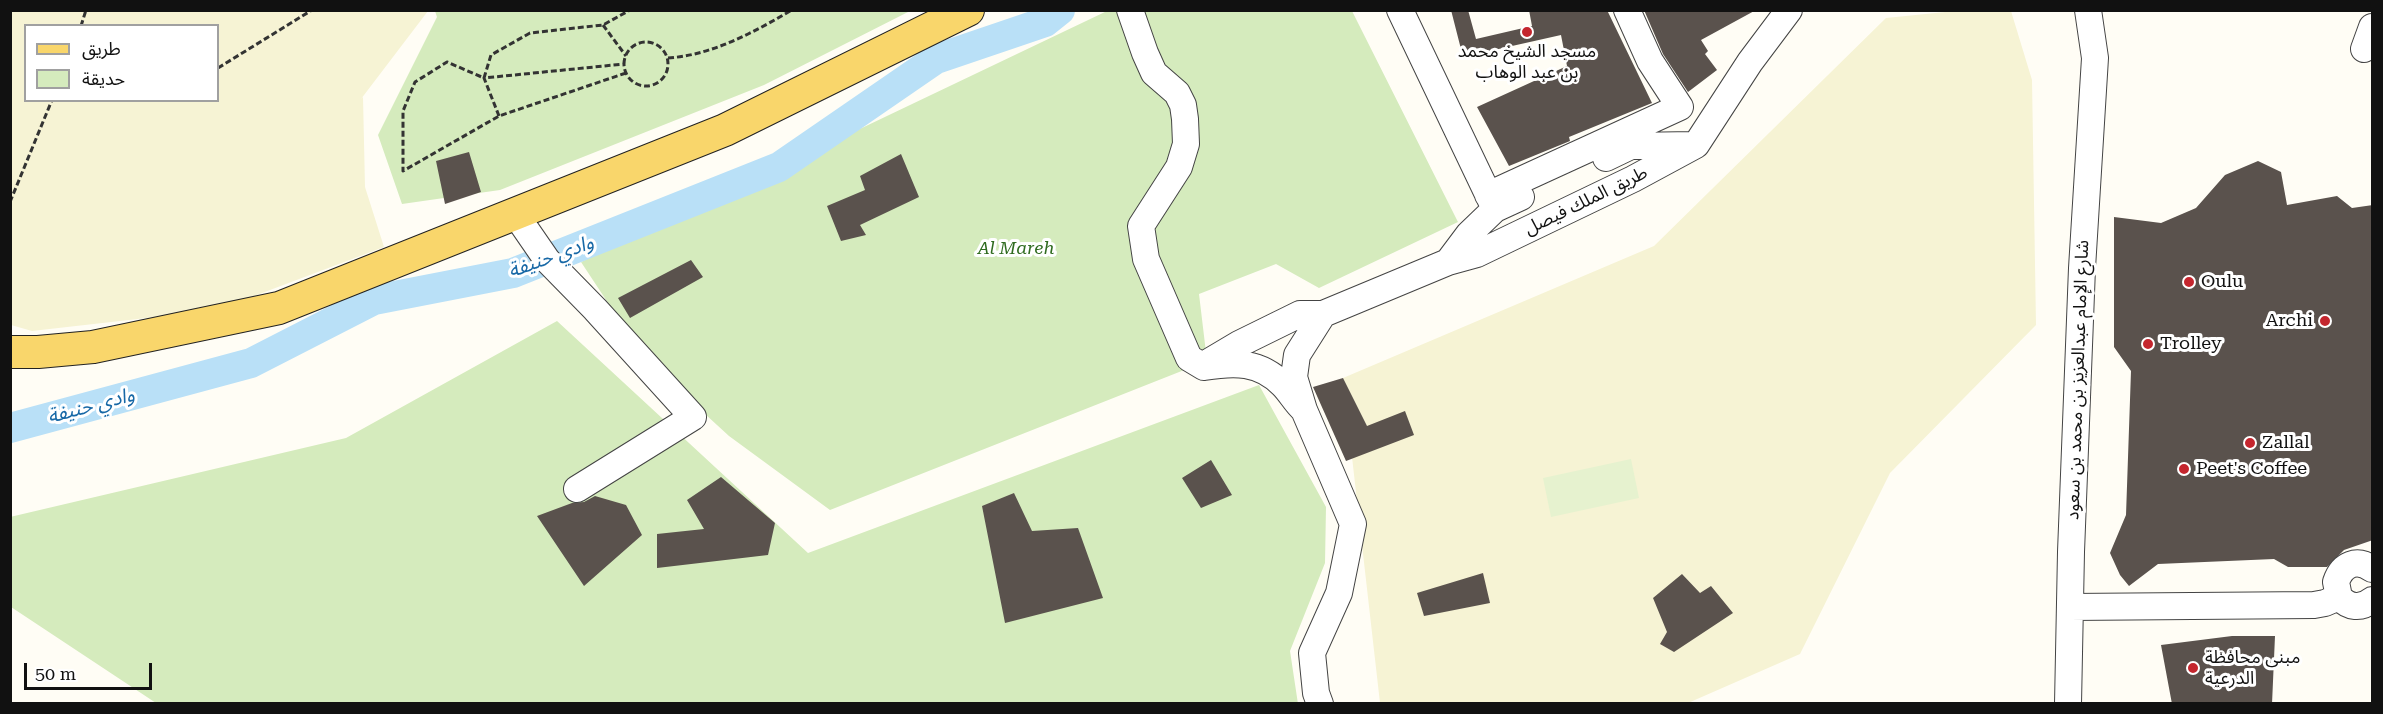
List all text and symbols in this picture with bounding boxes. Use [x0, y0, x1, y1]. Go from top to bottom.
legend [24, 24, 219, 102]
marker: مسجد الشيخ محمد بن عبد الوهاب [1520, 25, 1534, 39]
text: طريق [82, 38, 121, 59]
place label: مسجد الشيخ محمد بن عبد الوهاب [1458, 41, 1596, 84]
text: حديقة [82, 68, 125, 89]
street label: طريق الملك فيصل [1521, 162, 1651, 240]
water label: وادي حنيفة [505, 230, 597, 284]
park label: Al Mareh [978, 238, 1054, 260]
street label: شارع الإمام عبدالعزيز بن محمد بن سعود [2062, 240, 2094, 520]
place label: Oulu [2201, 271, 2243, 293]
marker: Oulu [2182, 275, 2196, 289]
place label: Archi [2266, 310, 2313, 332]
marker: Archi [2318, 314, 2332, 328]
place label: Trolley [2160, 333, 2222, 355]
marker: Trolley [2141, 337, 2155, 351]
water label: وادي حنيفة [45, 383, 137, 429]
place label: Zallal [2262, 432, 2310, 454]
marker: Zallal [2243, 436, 2257, 450]
place label: Peet's Coffee [2196, 458, 2307, 480]
marker: Peet's Coffee [2177, 462, 2191, 476]
place label: مبنى محافظة الدرعية [2205, 647, 2300, 690]
scale bar [27, 651, 154, 689]
marker: مبنى محافظة الدرعية [2186, 661, 2200, 675]
text: 50 m [35, 663, 76, 684]

